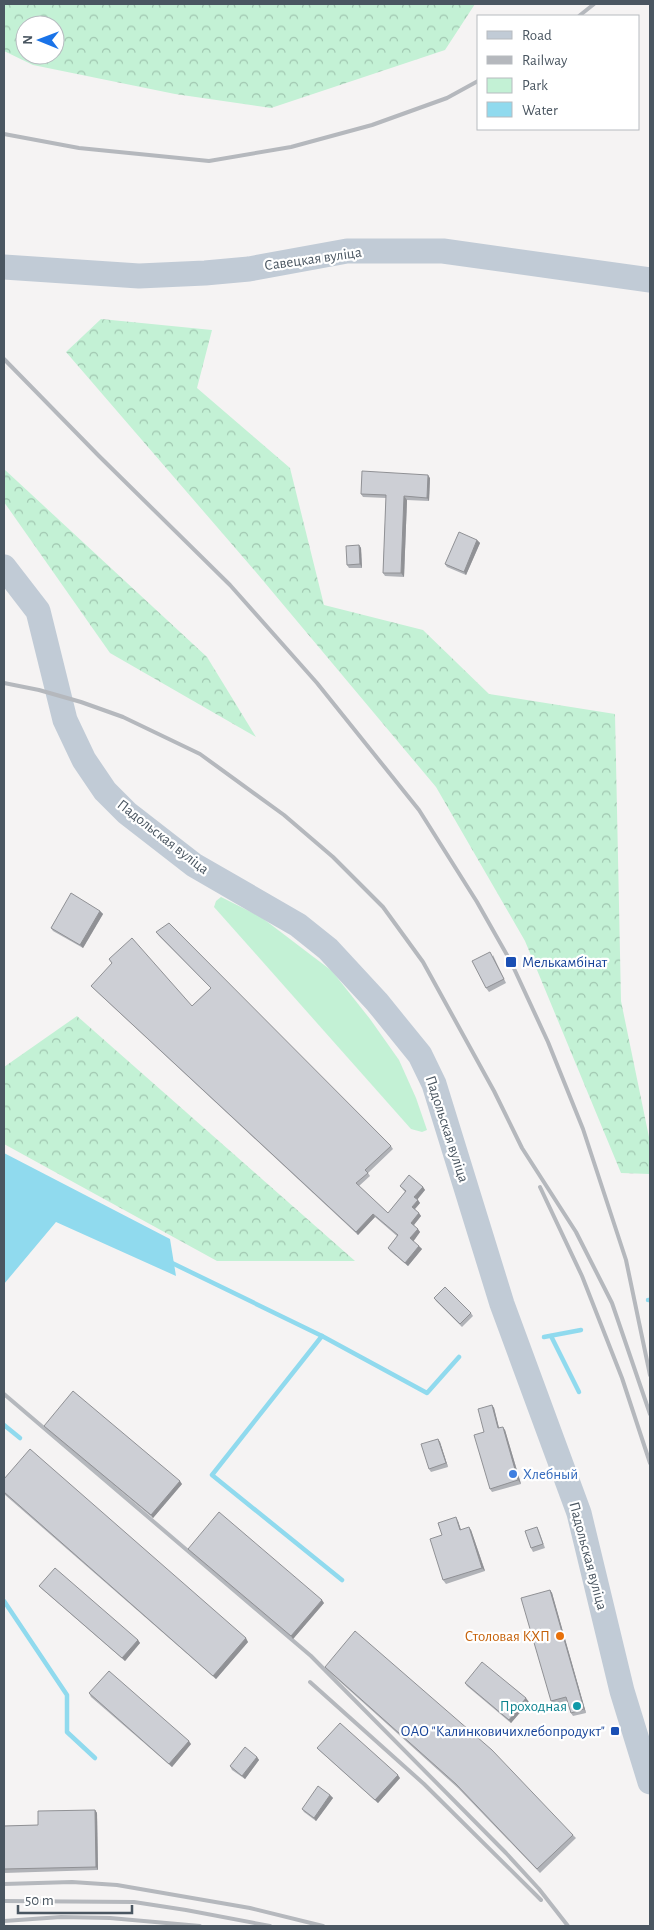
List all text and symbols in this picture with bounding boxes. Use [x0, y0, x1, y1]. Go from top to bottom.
north arrow [15, 15, 65, 65]
legend [477, 15, 639, 130]
text: Road [522, 28, 552, 43]
text: N [21, 35, 35, 45]
text: Railway [522, 53, 568, 68]
text: Park [522, 78, 548, 93]
text: Water [522, 103, 558, 118]
street label: Савецкая вуліца [263, 245, 363, 273]
street label: Падольская вуліца [114, 797, 212, 877]
marker: Мелькамбінат [504, 955, 518, 969]
place label: Мелькамбінат [522, 955, 608, 970]
street label: Падольская вуліца [423, 1074, 471, 1184]
place label: Хлебный [523, 1467, 578, 1482]
marker: Хлебный [507, 1468, 519, 1480]
street label: Падольская вуліца [566, 1500, 610, 1612]
place label: Столовая КХП [465, 1629, 550, 1644]
marker: Столовая КХП [554, 1630, 566, 1642]
place label: Проходная [500, 1699, 567, 1714]
marker: Проходная [571, 1700, 583, 1712]
place label: ОАО "Калинковичихлебопродукт" [401, 1724, 605, 1739]
marker: ОАО "Калинковичихлебопродукт" [609, 1725, 621, 1737]
scale bar [18, 1882, 131, 1914]
text: 50 m [25, 1893, 54, 1908]

